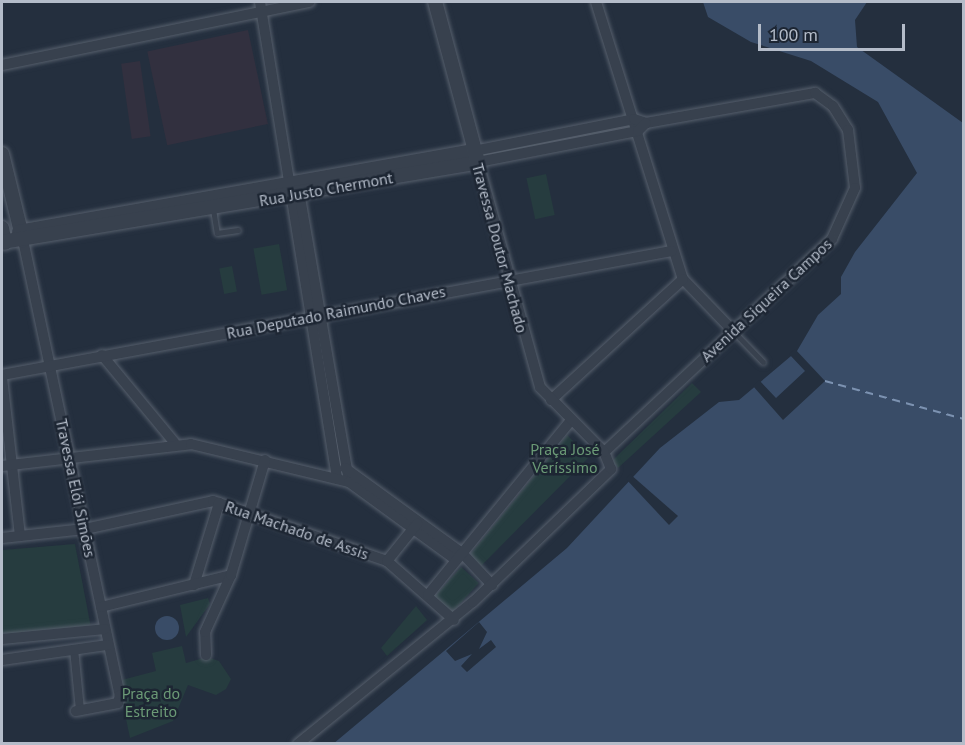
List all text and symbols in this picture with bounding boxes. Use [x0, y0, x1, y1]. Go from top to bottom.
scale bar [761, 12, 908, 50]
text: 100 m [769, 23, 818, 46]
street label: Travessa Doutor Machado [468, 161, 532, 335]
street label: Rua Justo Chermont [258, 168, 394, 210]
street label: Avenida Siqueira Campos [697, 234, 835, 366]
street label: Rua Deputado Raimundo Chaves [225, 281, 447, 343]
street label: Travessa Elói Simões [52, 417, 100, 559]
park label: Praça José Veríssimo [530, 439, 600, 477]
street label: Rua Machado de Assis [222, 496, 372, 564]
park label: Praça do Estreito [122, 683, 180, 721]

